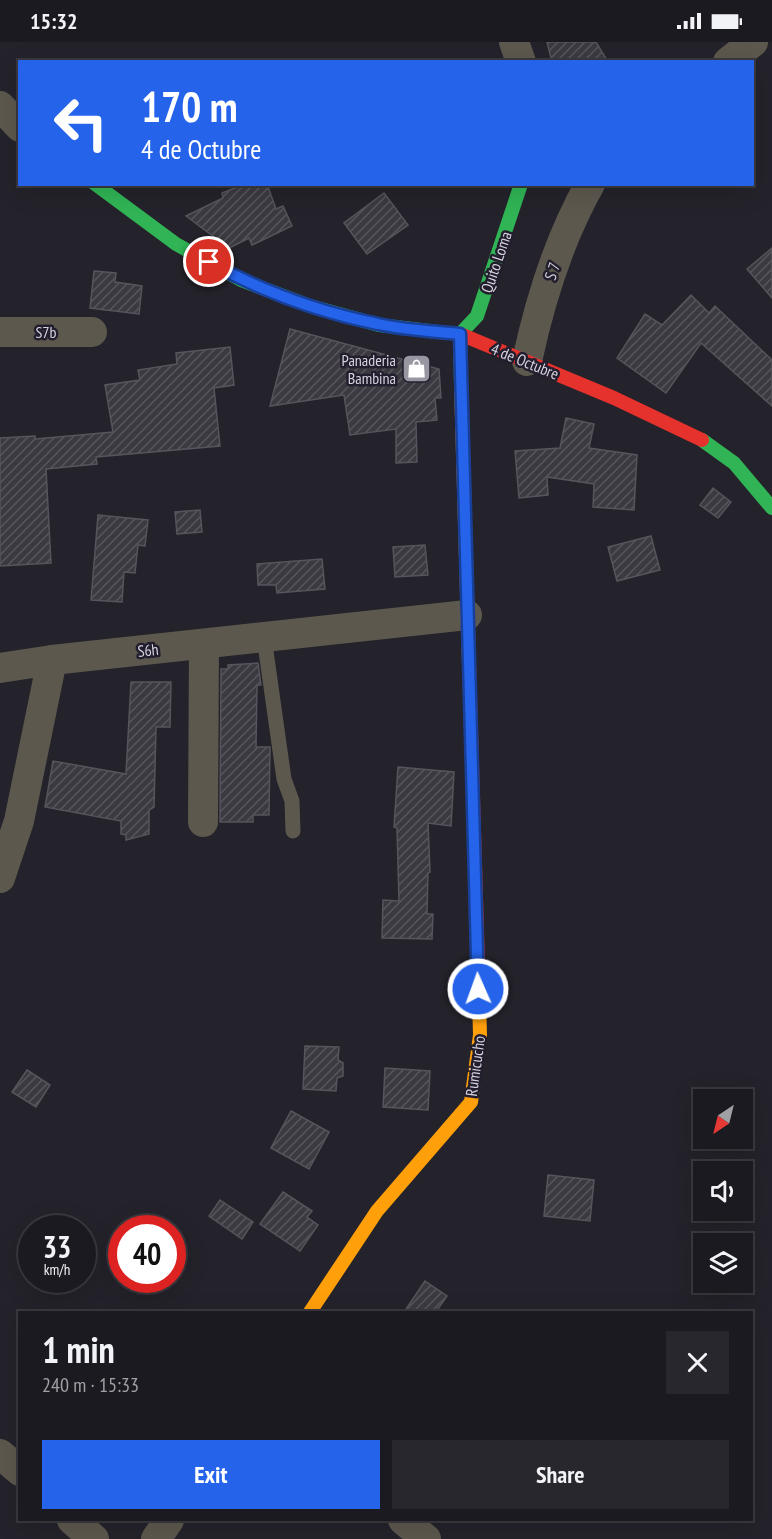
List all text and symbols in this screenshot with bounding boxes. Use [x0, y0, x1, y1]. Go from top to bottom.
text: 15:32 [30, 7, 78, 35]
text: 170 m [141, 79, 238, 134]
icon: left [42, 84, 120, 162]
text: 4 de Octubre [141, 132, 261, 166]
street label: Quito Loma [476, 229, 516, 295]
pin [183, 236, 234, 287]
icon: arrive [192, 245, 225, 278]
street label: S 7 [540, 260, 564, 282]
street label: S7b [36, 322, 57, 342]
street label: 4 de Octubre [488, 338, 562, 384]
place label: Panaderia Bambina [342, 350, 396, 388]
shop icon: Panaderia Bambina [401, 353, 433, 385]
street label: S6h [136, 639, 160, 661]
position arrow [446, 957, 510, 1021]
street label: Rumicucho [461, 1034, 489, 1098]
north arrow [693, 1089, 753, 1149]
map controls [693, 1089, 753, 1293]
button: sound [693, 1161, 753, 1221]
speed limit sign: 40 [108, 1215, 186, 1293]
text: 33 [43, 1227, 71, 1266]
button: layers [693, 1233, 753, 1293]
text: km/h [44, 1260, 70, 1279]
text: 1 min [42, 1326, 115, 1373]
button: close [666, 1331, 729, 1394]
text: 240 m · 15:33 [42, 1372, 139, 1398]
button: Exit [42, 1440, 380, 1509]
button: Share [392, 1440, 729, 1509]

